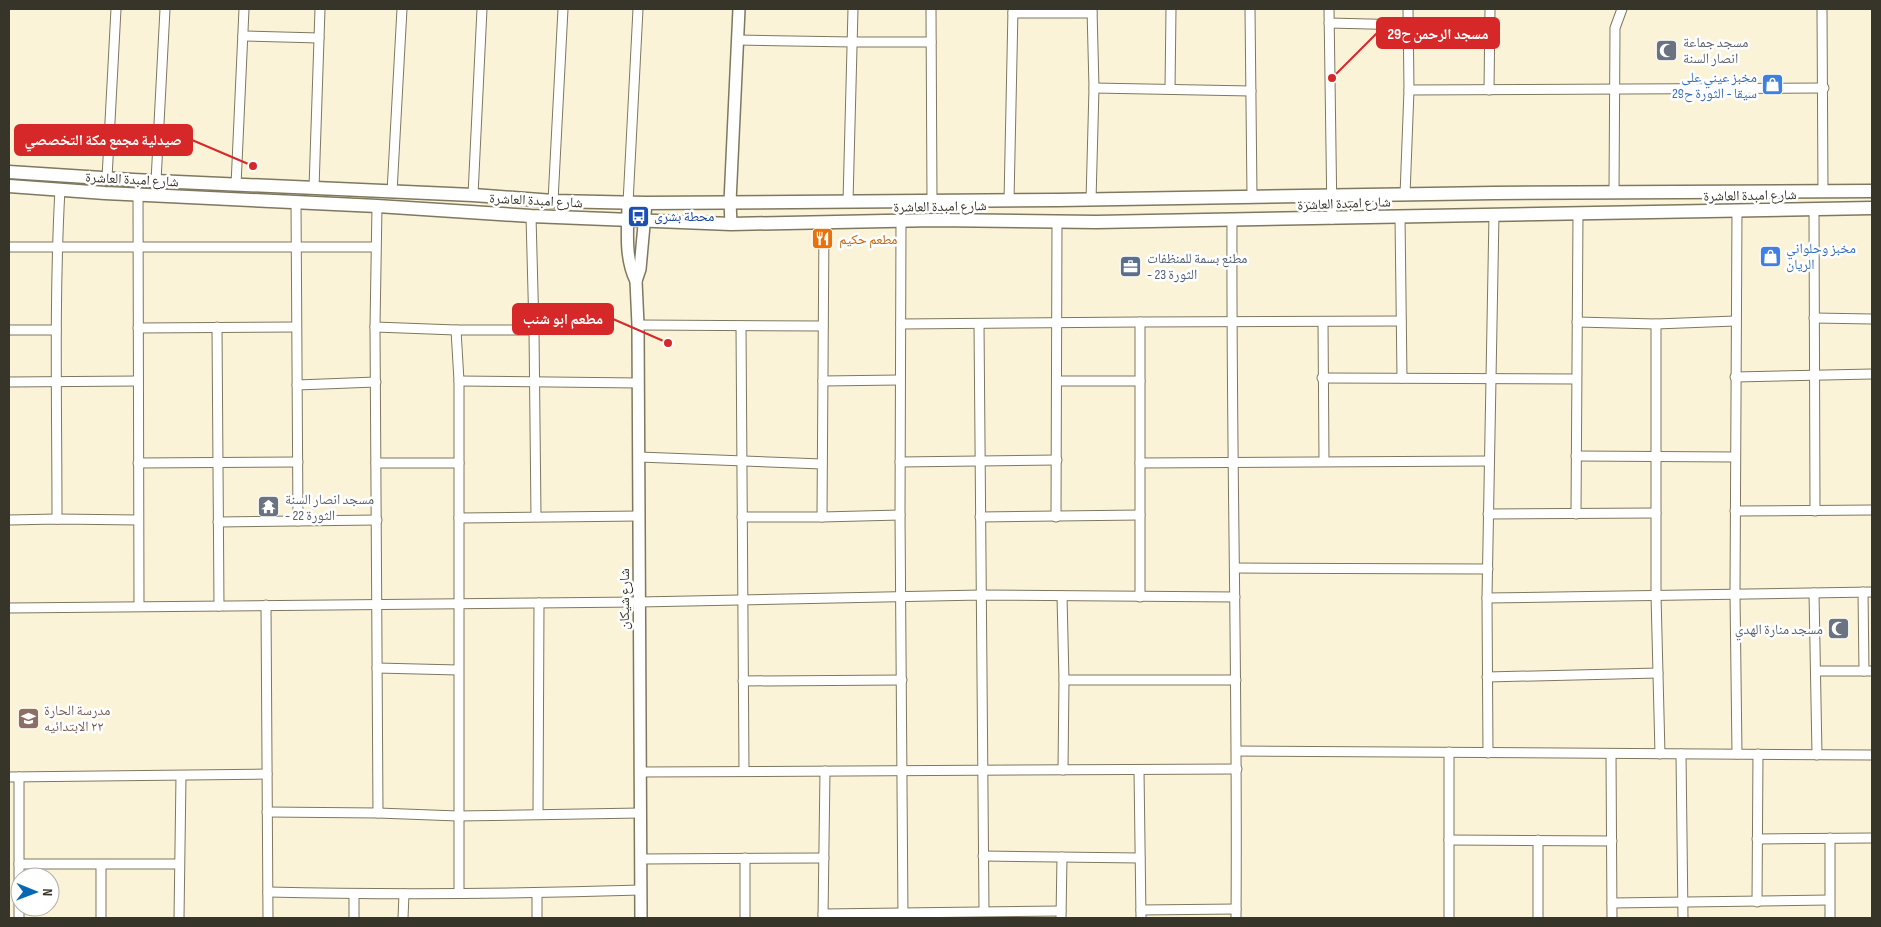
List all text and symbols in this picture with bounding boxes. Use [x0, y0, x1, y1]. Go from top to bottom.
callout: مسجد الرحمن ح29 [1377, 18, 1499, 48]
text: مسجد الرحمن ح29 [1387, 25, 1489, 44]
place label: مسجد جماعة انصار السنة [1683, 34, 1748, 67]
mosque icon: مسجد جماعة انصار السنة [1655, 38, 1679, 62]
place label: مخبز عيني على سيقا - الثورة ح29 [1672, 69, 1757, 103]
shop icon: مخبز عيني على سيقا - الثورة ح29 [1761, 73, 1785, 97]
callout: صيدلية مجمع مكة التخصصي [15, 125, 192, 155]
text: صيدلية مجمع مكة التخصصي [24, 131, 182, 152]
street label: شارع امبدة العاشرة [85, 169, 179, 191]
street label: شارع امبدة العاشرة [1703, 186, 1797, 206]
street label: شارع امبدة العاشرة [489, 190, 583, 212]
street label: شارع امبدة العاشرة [1297, 193, 1391, 215]
street label: شارع امبدة العاشرة [893, 197, 987, 217]
bus stop icon: محطة بشرى [626, 204, 650, 228]
place label: محطة بشرى [654, 208, 715, 225]
restaurant icon: مطعم حكيم [811, 227, 835, 251]
place label: مطعم حكيم [839, 231, 897, 249]
place label: مخبز وحلواني الريان [1786, 240, 1856, 273]
shop icon: مخبز وحلواني الريان [1758, 244, 1782, 268]
place label: مطنع بسمة للمنظفات - الثورة 23 [1147, 250, 1248, 283]
office icon: مطنع بسمة للمنظفات - الثورة 23 [1119, 254, 1143, 278]
callout: مطعم ابو شنب [513, 304, 613, 334]
text: مطعم ابو شنب [523, 310, 603, 329]
place label: مسجد انصار السنة - الثورة 22 [285, 491, 374, 524]
temple icon: مسجد انصار السنة - الثورة 22 [257, 495, 281, 519]
street label: شارع شيكان [616, 568, 634, 630]
mosque icon: مسجد منارة الهدي [1827, 617, 1851, 641]
place label: مسجد منارة الهدي [1735, 621, 1823, 641]
place label: مدرسة الحارة ٢٢ الابتدائيه [44, 702, 110, 735]
school or university icon: مدرسة الحارة ٢٢ الابتدائيه [16, 706, 40, 730]
north arrow [10, 867, 60, 917]
text: N [39, 888, 56, 896]

